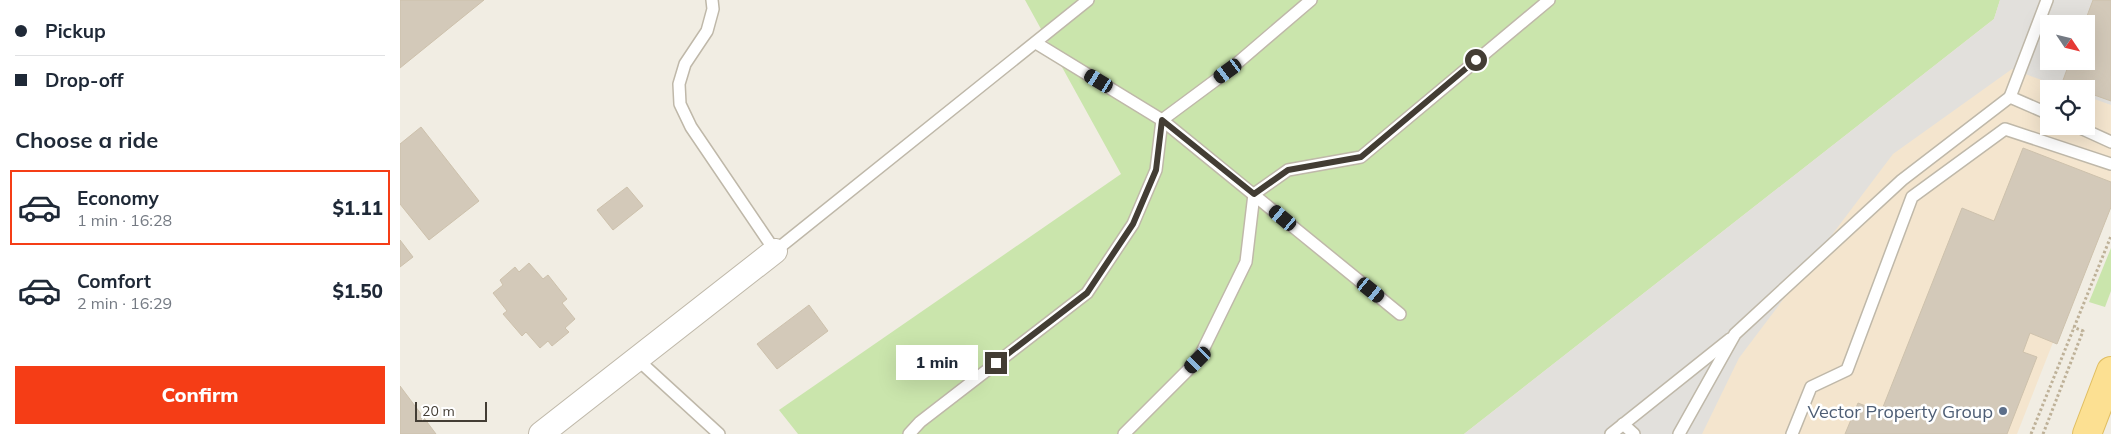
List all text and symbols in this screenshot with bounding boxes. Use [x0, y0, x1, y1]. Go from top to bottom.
north arrow [2040, 15, 2095, 70]
map controls [2040, 15, 2095, 135]
text: Pickup [45, 19, 106, 43]
route start [1465, 49, 1487, 71]
car [1211, 56, 1244, 86]
car [1082, 67, 1115, 95]
text: Drop-off [45, 68, 123, 92]
button: locate [2040, 80, 2095, 135]
text: Choose a ride [15, 126, 158, 154]
icon: car [17, 185, 62, 230]
text: Economy [77, 186, 159, 210]
text: $1.11 [332, 196, 383, 220]
car [1266, 203, 1299, 233]
text: 1 min · 16:28 [77, 210, 172, 230]
icon: car [17, 268, 62, 313]
text: Comfort [77, 269, 151, 293]
car [1354, 275, 1387, 305]
text: $1.50 [332, 279, 383, 303]
text: 2 min · 16:29 [77, 293, 172, 313]
car [1182, 344, 1213, 376]
callout: 1 min [896, 346, 978, 380]
text: 1 min [916, 352, 958, 372]
route end [985, 352, 1007, 374]
button: Confirm [15, 366, 385, 424]
scale bar [415, 399, 488, 422]
place label: Vector Property Group [1808, 400, 1993, 423]
text: 20 m [422, 402, 455, 420]
marker: Vector Property Group [1997, 405, 2009, 417]

